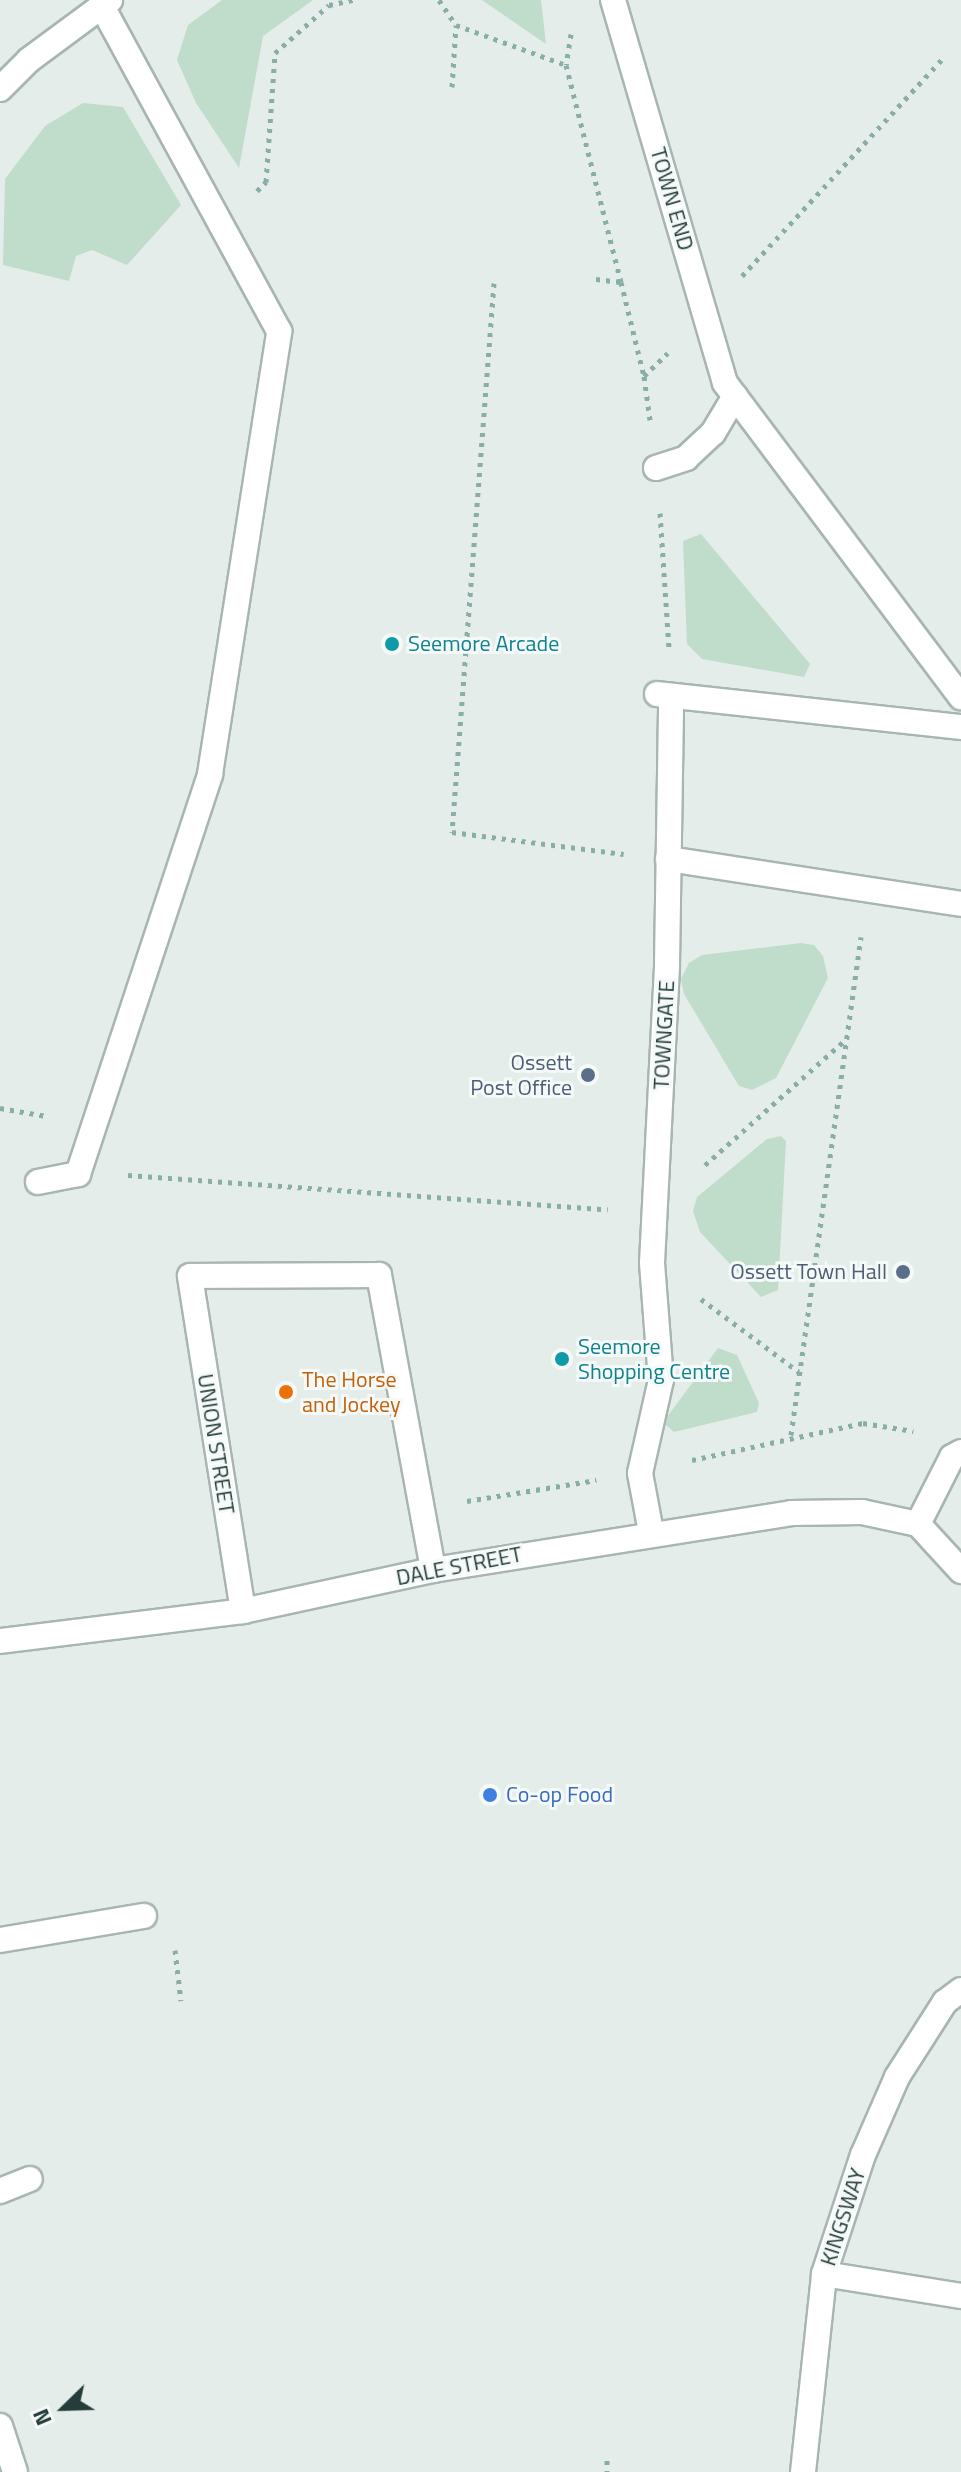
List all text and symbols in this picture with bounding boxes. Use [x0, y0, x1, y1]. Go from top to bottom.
street label: TOWN END [645, 144, 699, 254]
place label: Seemore Arcade [408, 631, 559, 657]
marker: Seemore Arcade [383, 635, 401, 653]
street label: TOWNGATE [648, 980, 680, 1090]
place label: Ossett Post Office [470, 1049, 572, 1100]
marker: Ossett Post Office [579, 1066, 597, 1084]
place label: Ossett Town Hall [730, 1259, 887, 1285]
marker: Ossett Town Hall [894, 1263, 912, 1281]
place label: Seemore Shopping Centre [578, 1333, 730, 1384]
marker: Seemore Shopping Centre [553, 1350, 571, 1368]
place label: The Horse and Jockey [302, 1366, 401, 1418]
street label: UNION STREET [192, 1372, 240, 1516]
marker: The Horse and Jockey [277, 1383, 295, 1401]
street label: DALE STREET [394, 1541, 524, 1591]
place label: Co-op Food [506, 1782, 613, 1808]
marker: Co-op Food [481, 1786, 499, 1804]
street label: KINGSWAY [815, 2165, 871, 2269]
north arrow [24, 2368, 104, 2448]
text: N [23, 2404, 61, 2431]

